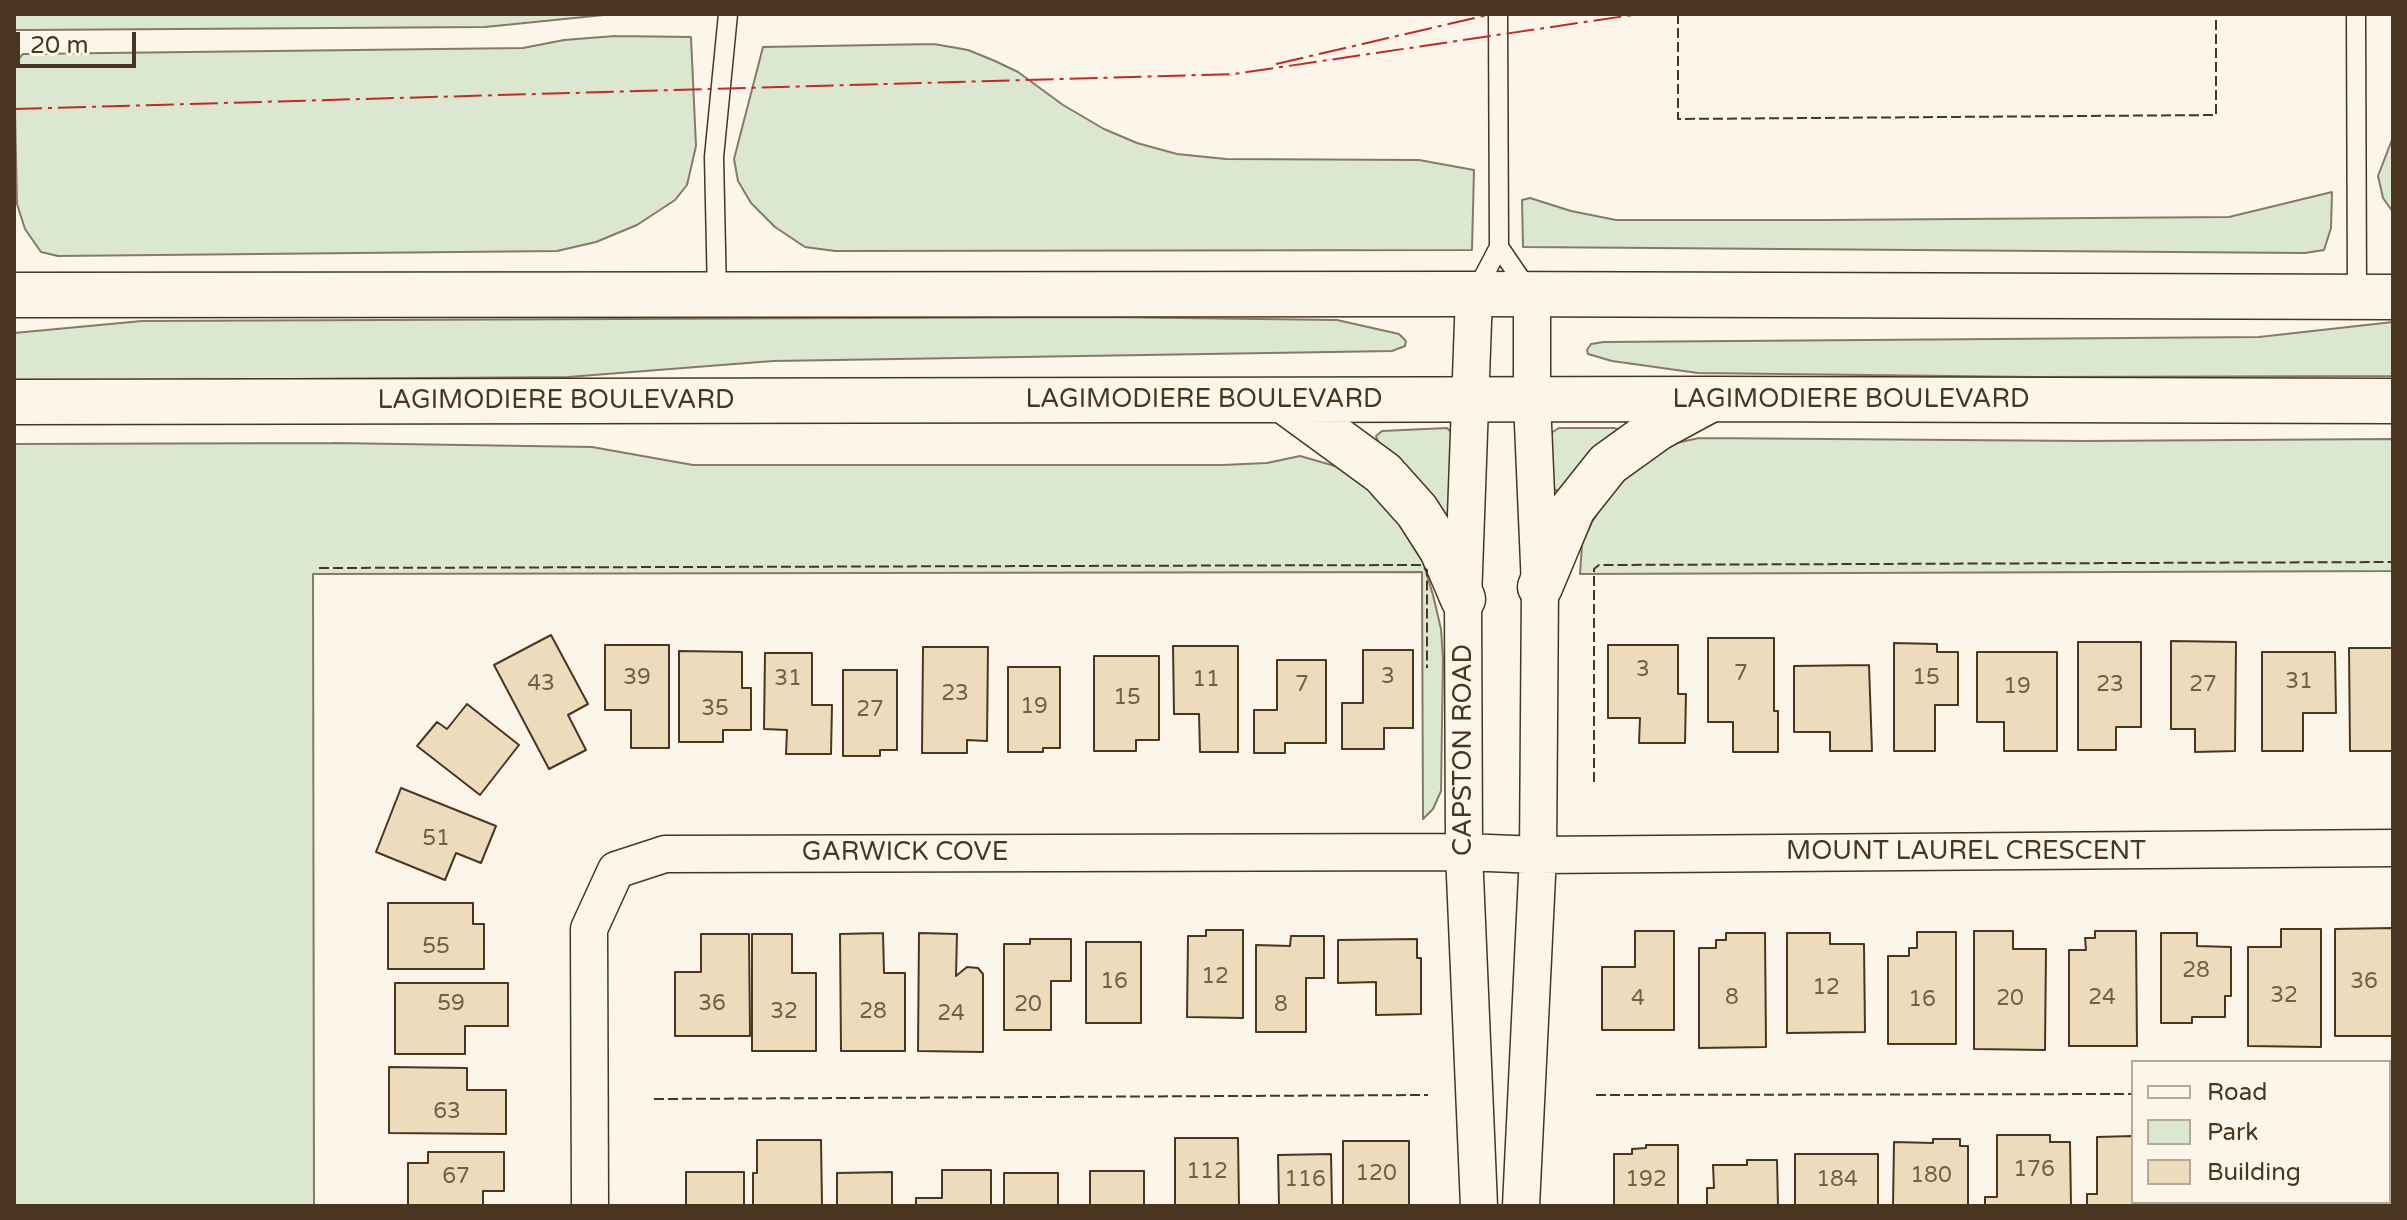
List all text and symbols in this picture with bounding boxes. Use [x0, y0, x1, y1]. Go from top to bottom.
scale bar [20, 16, 140, 66]
text: 20 m [30, 31, 88, 60]
street label: LAGIMODIERE BOULEVARD [1026, 384, 1382, 416]
street label: LAGIMODIERE BOULEVARD [1673, 384, 2029, 416]
street label: LAGIMODIERE BOULEVARD [378, 385, 734, 417]
street label: CAPSTON ROAD [1448, 644, 1480, 856]
house number: 3 [1636, 657, 1650, 683]
house number: 7 [1734, 661, 1748, 687]
house number: 3 [1381, 664, 1395, 690]
house number: 39 [623, 665, 651, 691]
house number: 15 [1912, 665, 1940, 691]
house number: 31 [774, 666, 802, 692]
house number: 11 [1192, 667, 1220, 693]
house number: 31 [2285, 669, 2313, 695]
house number: 43 [527, 671, 555, 697]
house number: 7 [1295, 672, 1309, 698]
house number: 23 [2096, 672, 2124, 698]
house number: 27 [2189, 672, 2217, 698]
house number: 19 [2003, 674, 2031, 700]
house number: 23 [941, 681, 969, 707]
house number: 15 [1113, 685, 1141, 711]
house number: 19 [1020, 694, 1048, 720]
house number: 35 [701, 696, 729, 722]
house number: 27 [856, 697, 884, 723]
house number: 51 [422, 826, 450, 852]
street label: MOUNT LAUREL CRESCENT [1786, 836, 2146, 868]
street label: GARWICK COVE [802, 837, 1008, 869]
house number: 55 [422, 934, 450, 960]
house number: 28 [2182, 958, 2210, 984]
house number: 12 [1201, 964, 1229, 990]
house number: 16 [1100, 969, 1128, 995]
house number: 36 [2350, 969, 2378, 995]
house number: 12 [1812, 975, 1840, 1001]
house number: 32 [2270, 983, 2298, 1009]
house number: 8 [1725, 985, 1739, 1011]
house number: 24 [2088, 985, 2116, 1011]
house number: 4 [1631, 986, 1645, 1012]
house number: 20 [1996, 986, 2024, 1012]
house number: 16 [1908, 987, 1936, 1013]
house number: 59 [437, 991, 465, 1017]
house number: 36 [698, 991, 726, 1017]
house number: 20 [1014, 992, 1042, 1018]
house number: 8 [1274, 992, 1288, 1018]
house number: 32 [770, 999, 798, 1025]
house number: 28 [859, 999, 887, 1025]
house number: 24 [937, 1001, 965, 1027]
legend [2131, 1060, 2391, 1204]
text: Road [2207, 1078, 2267, 1107]
house number: 63 [433, 1099, 461, 1125]
text: Park [2207, 1118, 2258, 1147]
house number: 176 [2013, 1157, 2055, 1183]
text: Building [2207, 1158, 2301, 1187]
house number: 112 [1186, 1159, 1228, 1185]
house number: 120 [1355, 1161, 1397, 1187]
house number: 180 [1910, 1163, 1952, 1189]
house number: 67 [442, 1164, 470, 1190]
house number: 116 [1284, 1167, 1326, 1193]
house number: 192 [1625, 1167, 1667, 1193]
house number: 184 [1816, 1167, 1858, 1193]

